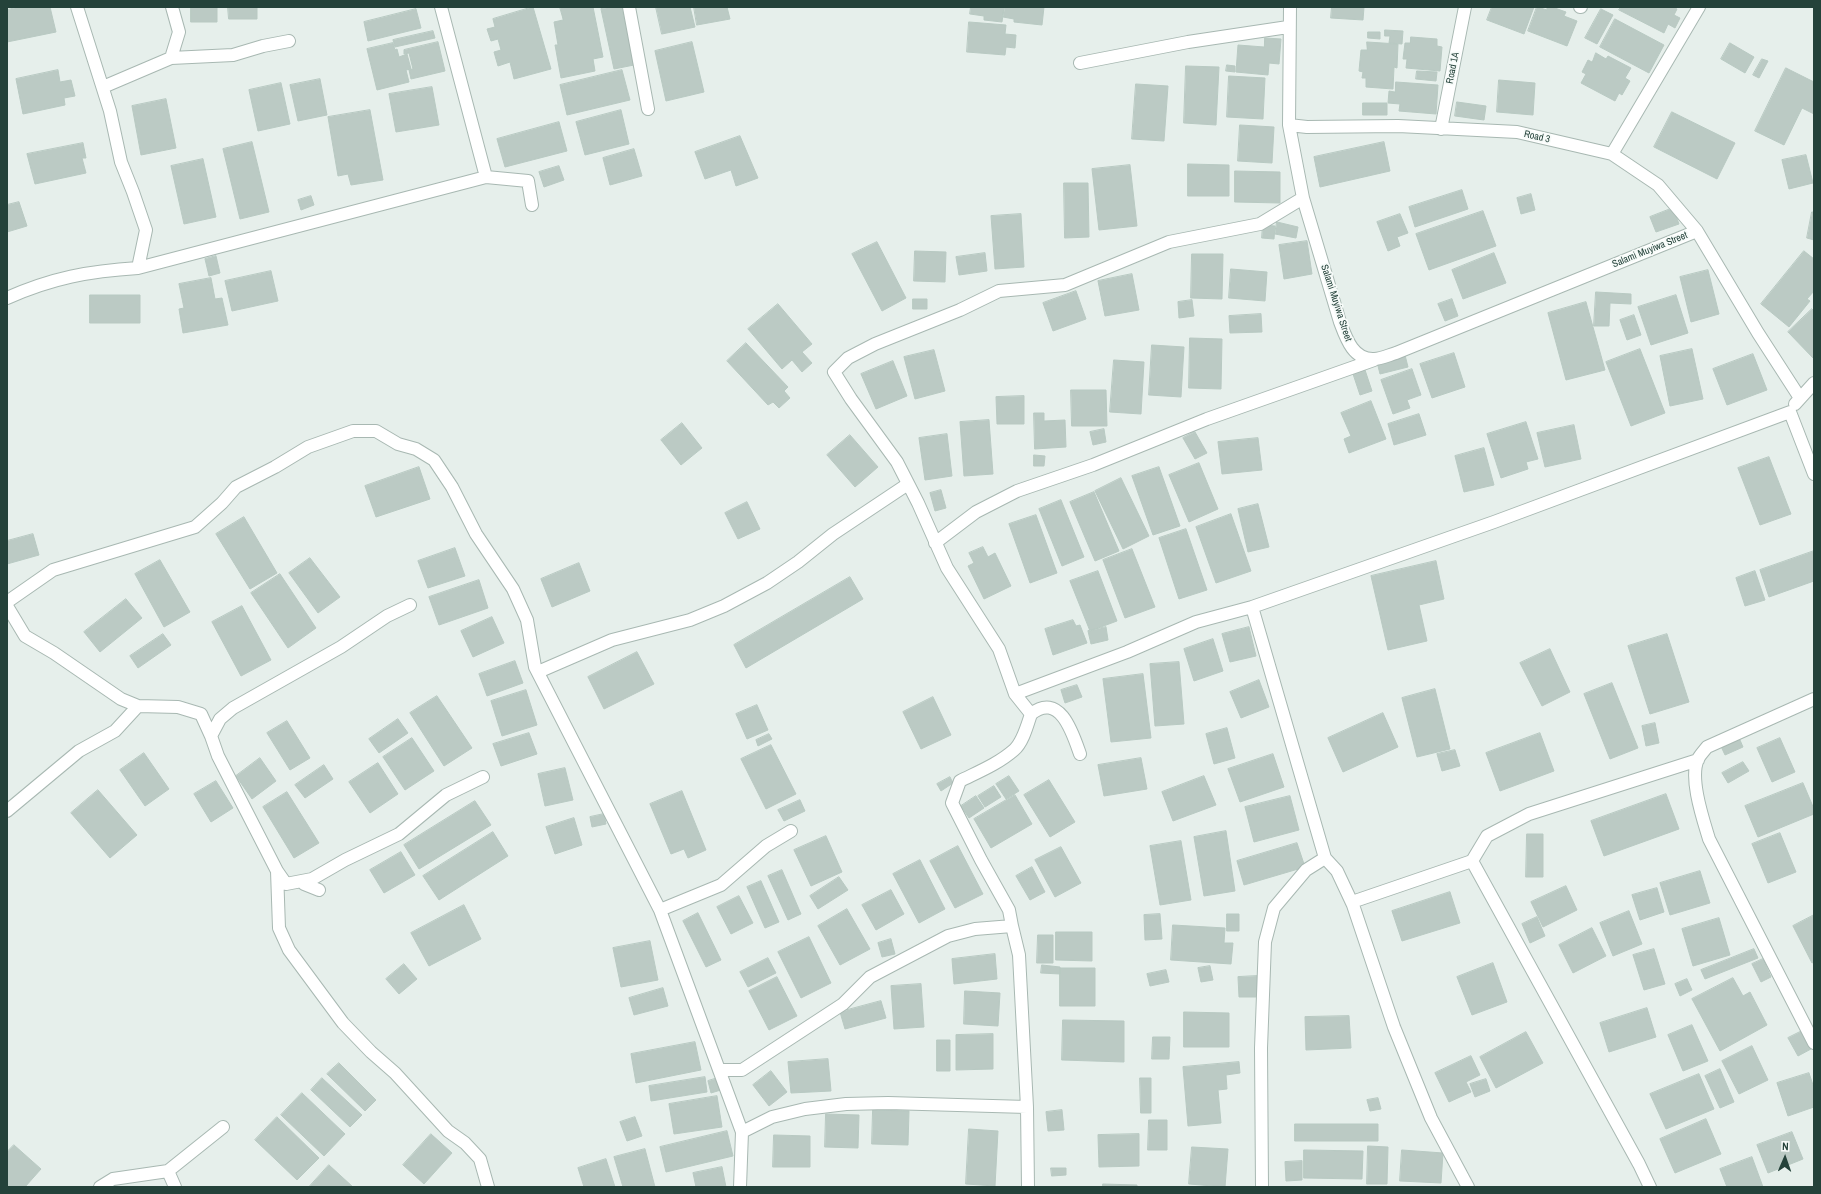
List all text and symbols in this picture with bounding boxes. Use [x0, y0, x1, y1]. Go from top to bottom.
street label: Road 1A [1444, 51, 1462, 85]
street label: Road 3 [1523, 128, 1551, 146]
street label: Salami Muyiwa Street [1611, 229, 1689, 271]
street label: Salami Muyiwa Street [1318, 263, 1354, 343]
north arrow [1765, 1138, 1805, 1178]
text: N [1782, 1139, 1789, 1153]

